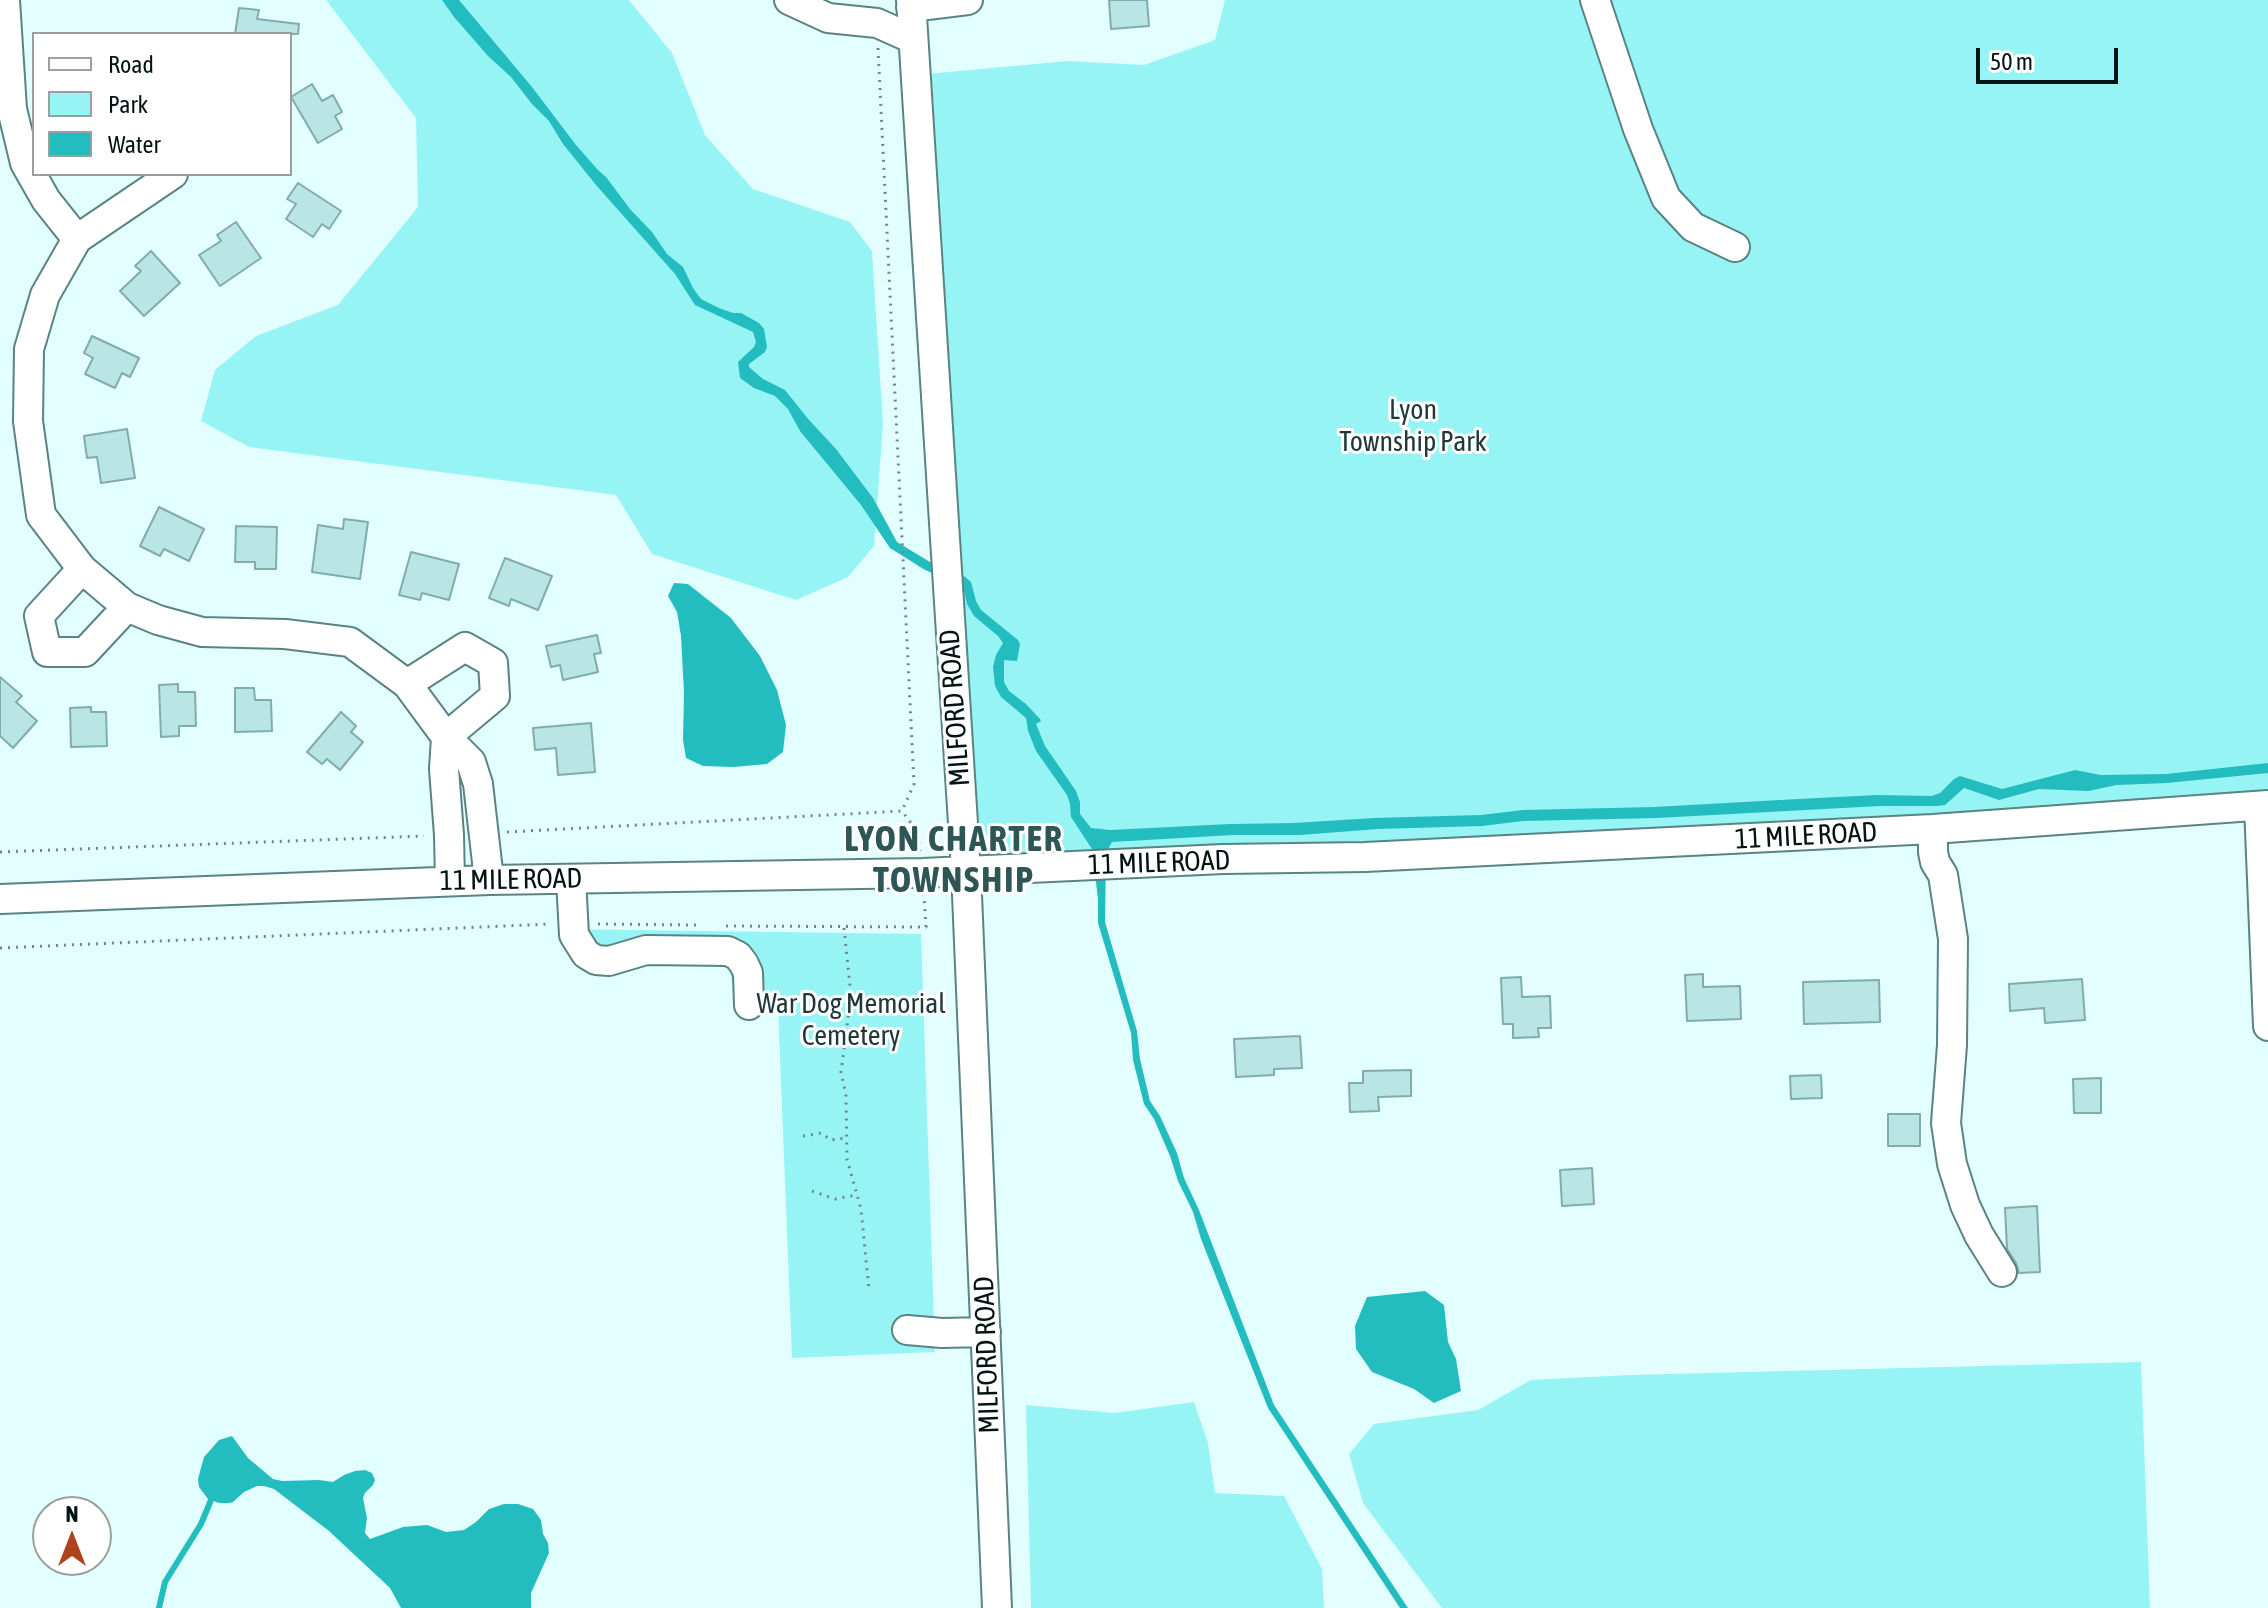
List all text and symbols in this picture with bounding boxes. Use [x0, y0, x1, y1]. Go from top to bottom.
legend [32, 32, 292, 176]
scale bar [1980, 32, 2122, 82]
text: 50 m [1990, 48, 2033, 75]
text: Road [108, 51, 154, 78]
text: Park [108, 91, 148, 118]
text: Water [108, 131, 161, 158]
park label: Lyon Township Park [1339, 393, 1487, 459]
street label: MILFORD ROAD [933, 628, 977, 788]
street label: 11 MILE ROAD [1734, 816, 1878, 856]
district label: LYON CHARTER TOWNSHIP [844, 818, 1064, 903]
street label: 11 MILE ROAD [1087, 844, 1231, 882]
street label: 11 MILE ROAD [440, 862, 582, 898]
park label: War Dog Memorial Cemetery [756, 987, 946, 1053]
street label: MILFORD ROAD [967, 1276, 1007, 1434]
north arrow [32, 1496, 112, 1576]
text: N [66, 1501, 78, 1527]

